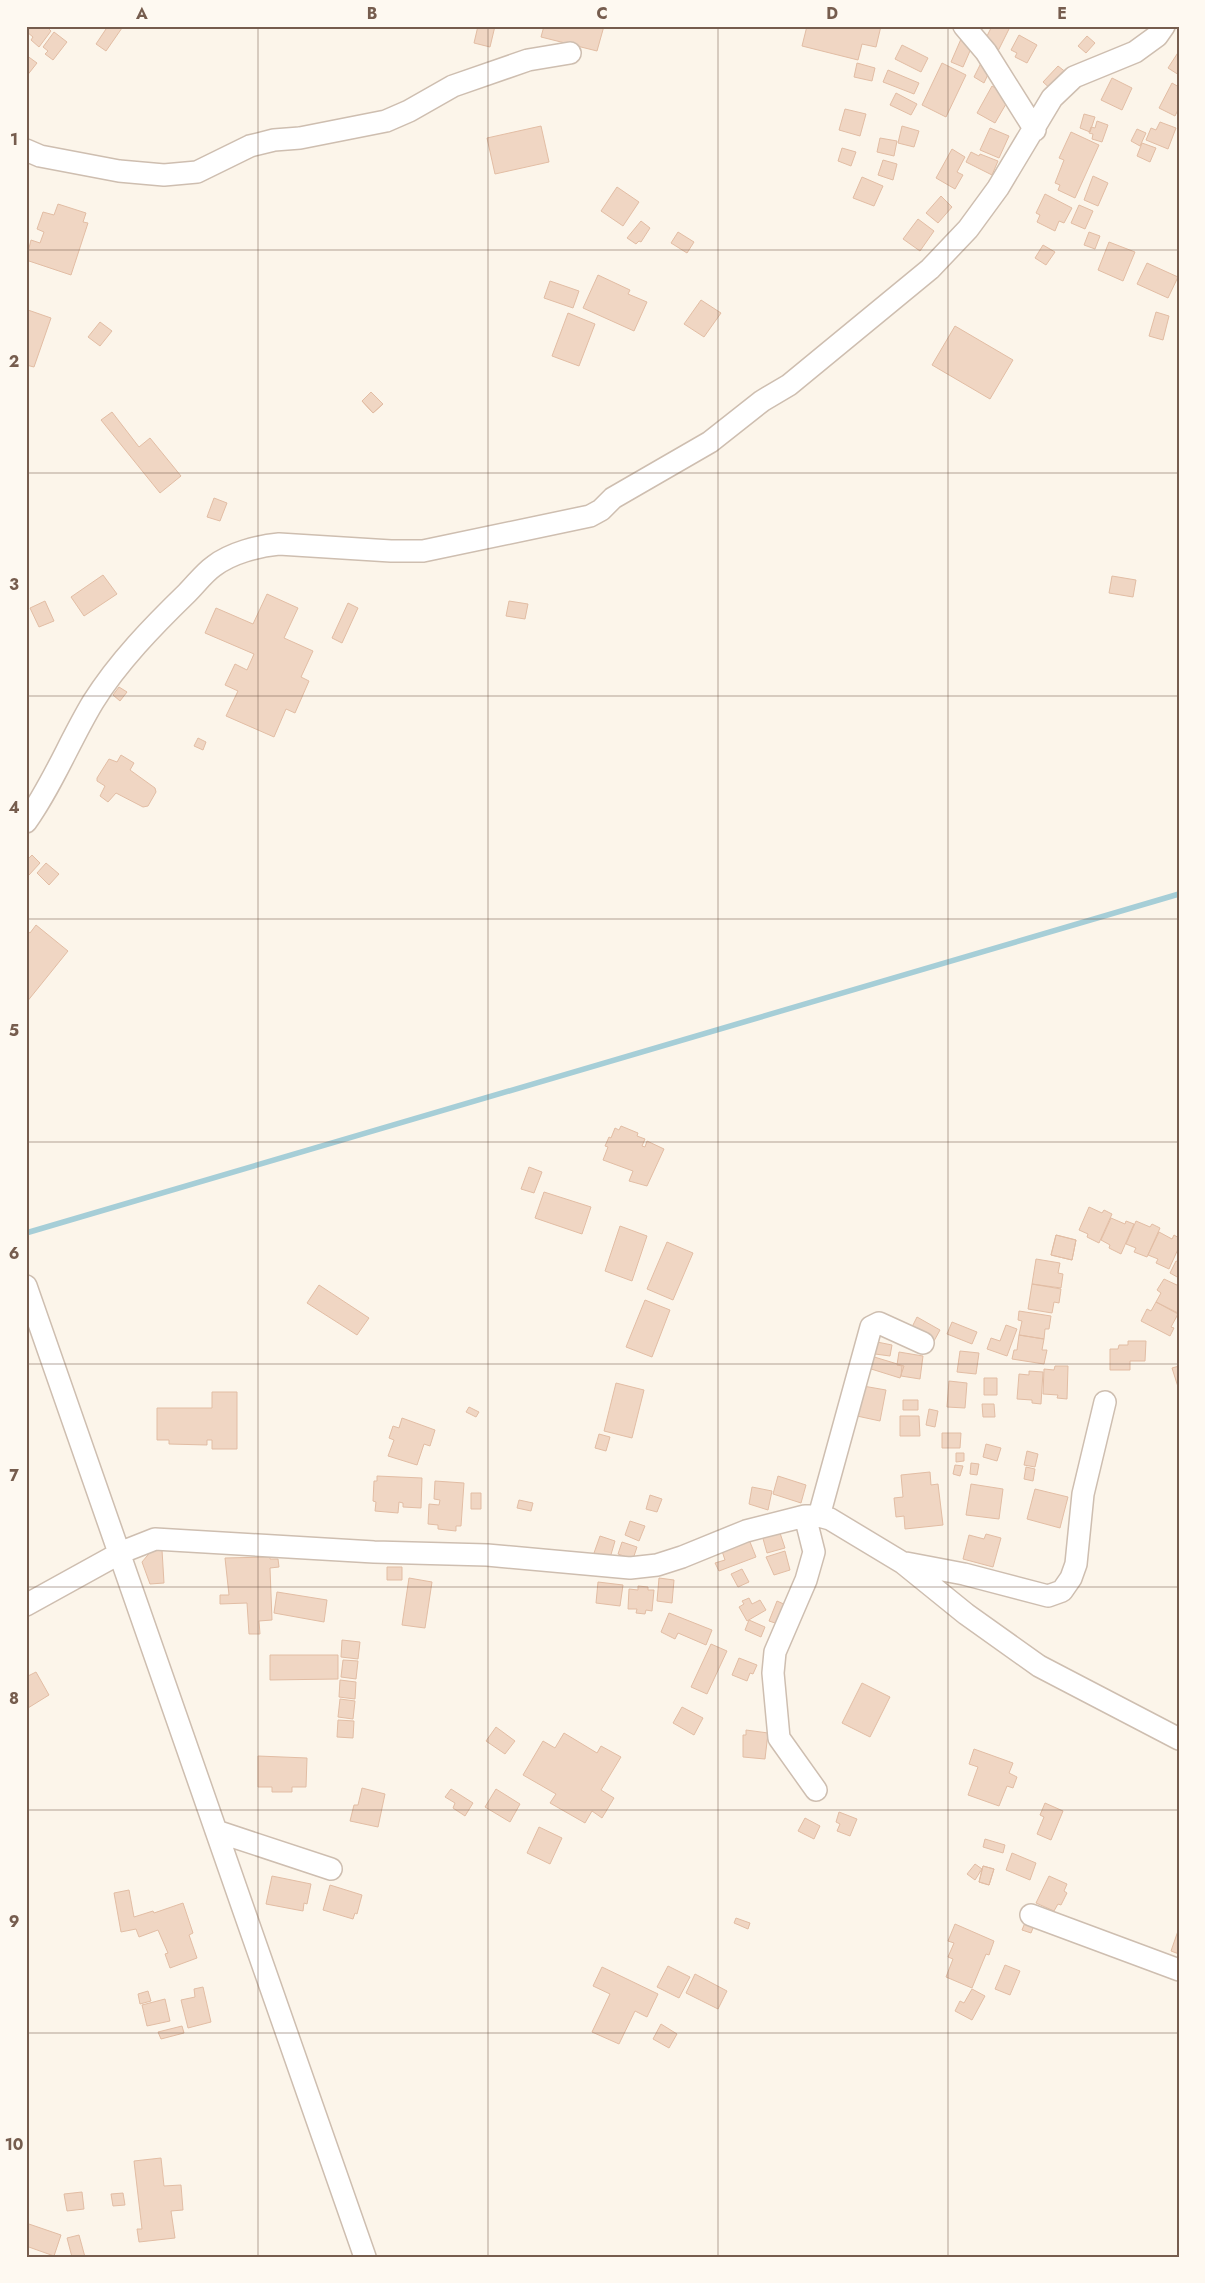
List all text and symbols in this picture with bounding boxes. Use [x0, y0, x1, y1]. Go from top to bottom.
text: A [135, 2, 148, 25]
text: B [367, 2, 377, 25]
text: C [596, 2, 608, 25]
text: D [826, 2, 838, 25]
text: E [1057, 2, 1067, 25]
text: 1 [10, 128, 18, 151]
text: 2 [9, 350, 19, 373]
text: 3 [9, 573, 19, 596]
text: 4 [8, 796, 20, 819]
text: 5 [9, 1019, 19, 1042]
text: 6 [9, 1242, 19, 1265]
text: 7 [9, 1464, 19, 1487]
text: 8 [9, 1687, 19, 1710]
text: 9 [9, 1910, 19, 1933]
text: 10 [5, 2133, 23, 2156]

